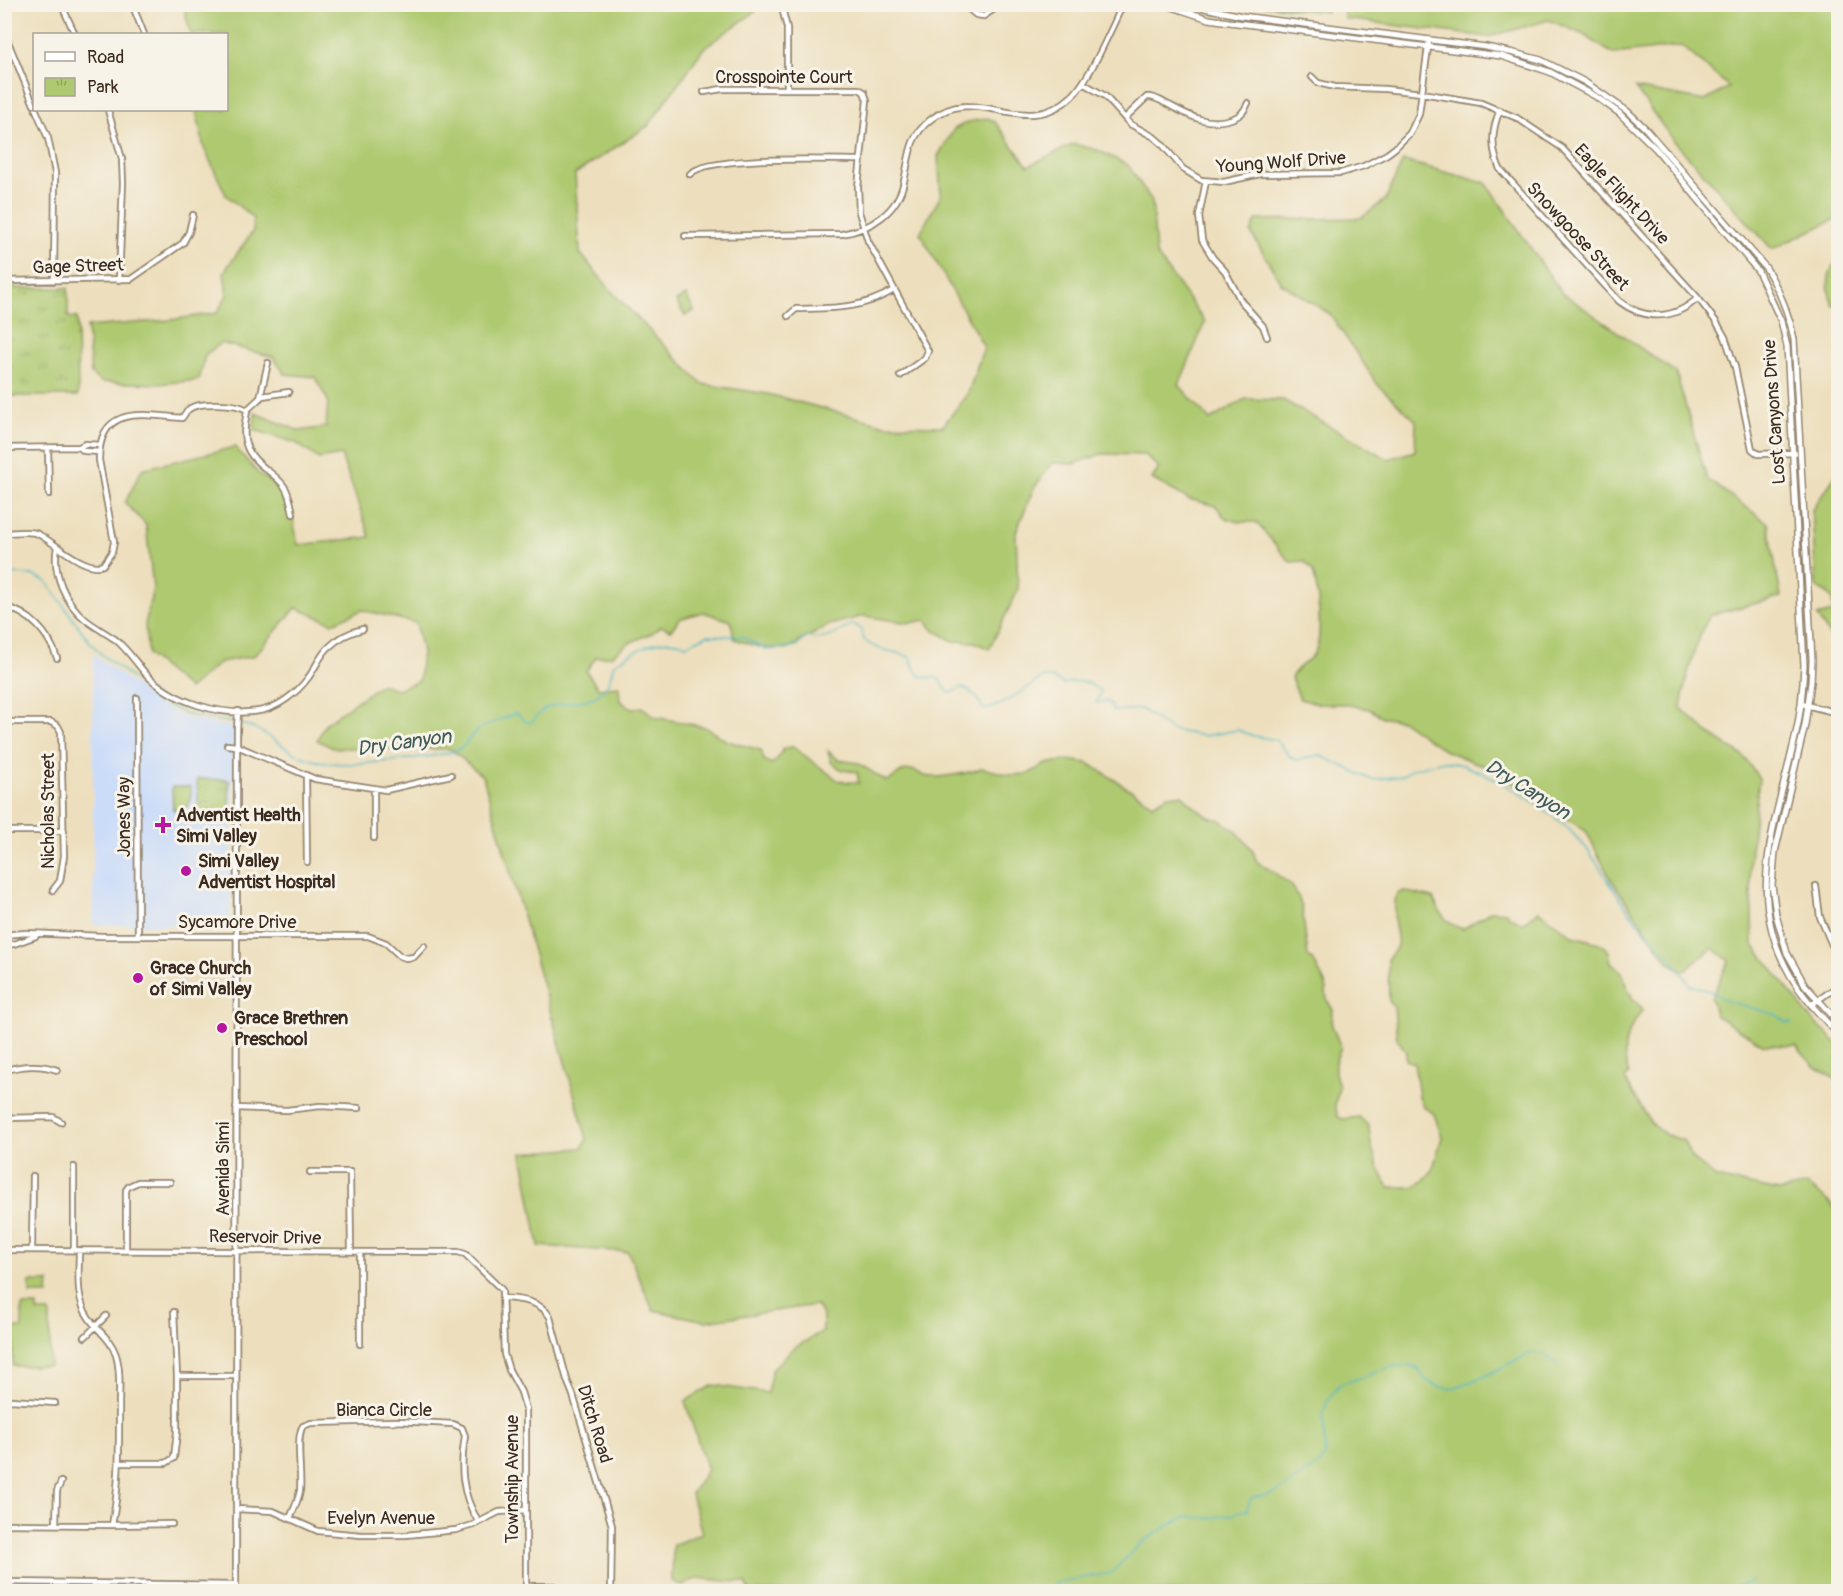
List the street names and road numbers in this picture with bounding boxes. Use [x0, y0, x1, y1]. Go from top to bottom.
street label: Crosspointe Court [715, 66, 854, 89]
street label: Eagle Flight Drive [1569, 139, 1674, 250]
street label: Young Wolf Drive [1215, 146, 1347, 179]
street label: Snowgoose Street [1521, 177, 1635, 296]
street label: Gage Street [32, 253, 125, 280]
street label: Lost Canyons Drive [1758, 339, 1791, 485]
street label: Nicholas Street [37, 752, 60, 869]
street label: Jones Way [113, 776, 136, 857]
street label: Sycamore Drive [178, 911, 296, 934]
street label: Avenida Simi [212, 1122, 235, 1216]
street label: Reservoir Drive [209, 1225, 321, 1250]
street label: Ditch Road [572, 1382, 617, 1466]
street label: Bianca Circle [336, 1399, 432, 1422]
street label: Township Avenue [501, 1415, 524, 1543]
street label: Evelyn Avenue [327, 1507, 435, 1530]

